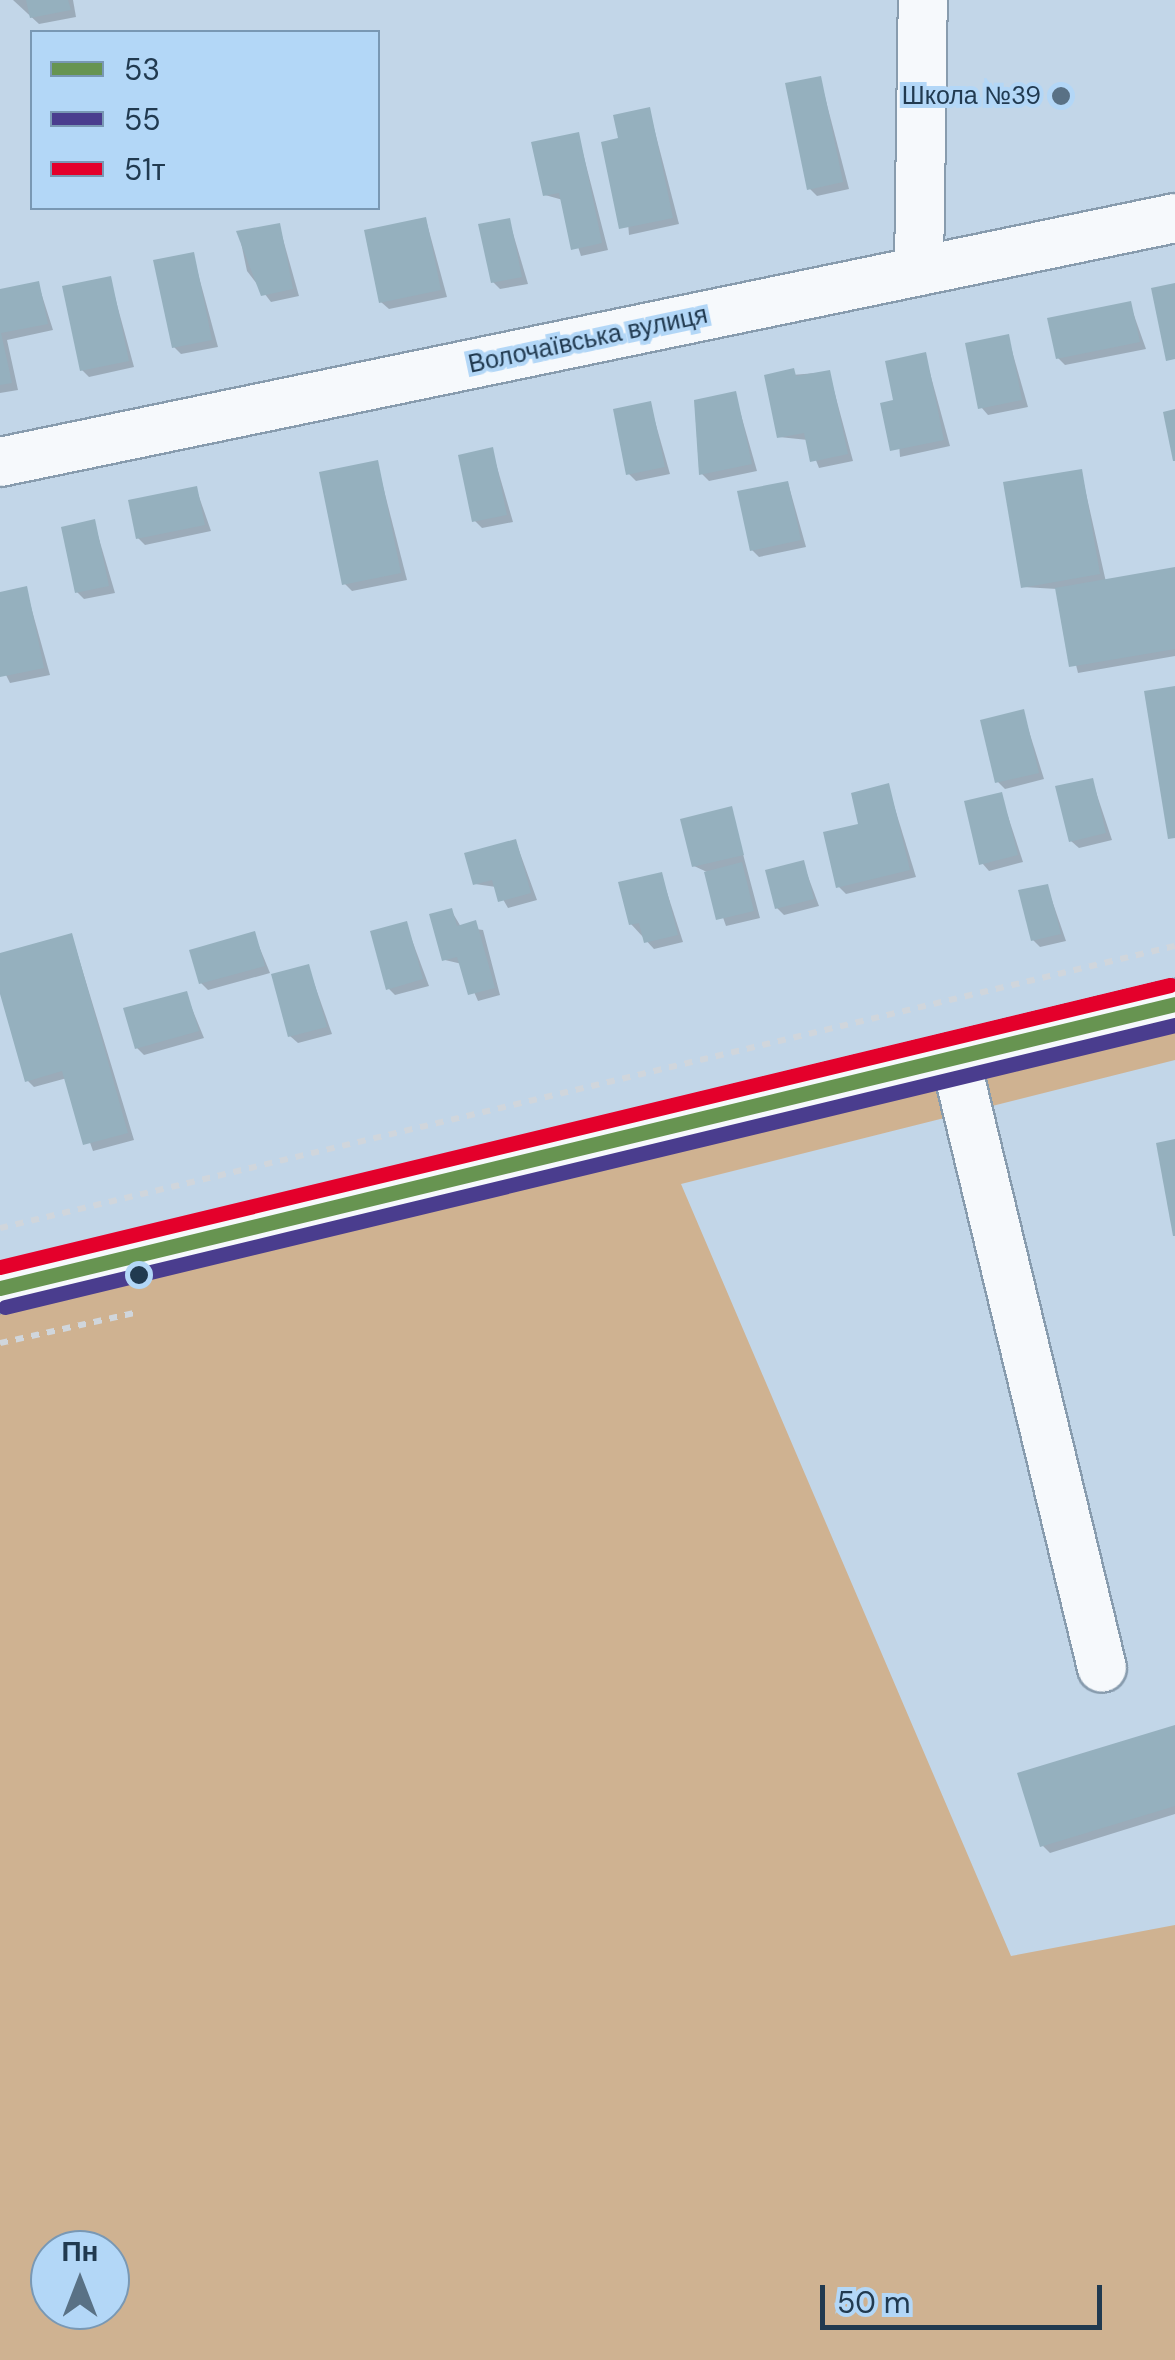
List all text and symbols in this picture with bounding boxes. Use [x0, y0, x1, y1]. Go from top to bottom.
legend [30, 30, 380, 210]
text: 53 [124, 50, 160, 89]
place label: Школа №39 [902, 81, 1041, 111]
marker: Школа №39 [1050, 85, 1072, 107]
text: 55 [124, 100, 161, 139]
text: 51т [124, 150, 165, 189]
street label: Волочаївська вулиця [466, 300, 710, 380]
unlabelled marker [129, 1265, 149, 1285]
north arrow [30, 2230, 130, 2330]
text: Пн [61, 2233, 99, 2270]
scale bar [825, 2265, 1108, 2327]
text: 50 m [837, 2283, 911, 2322]

